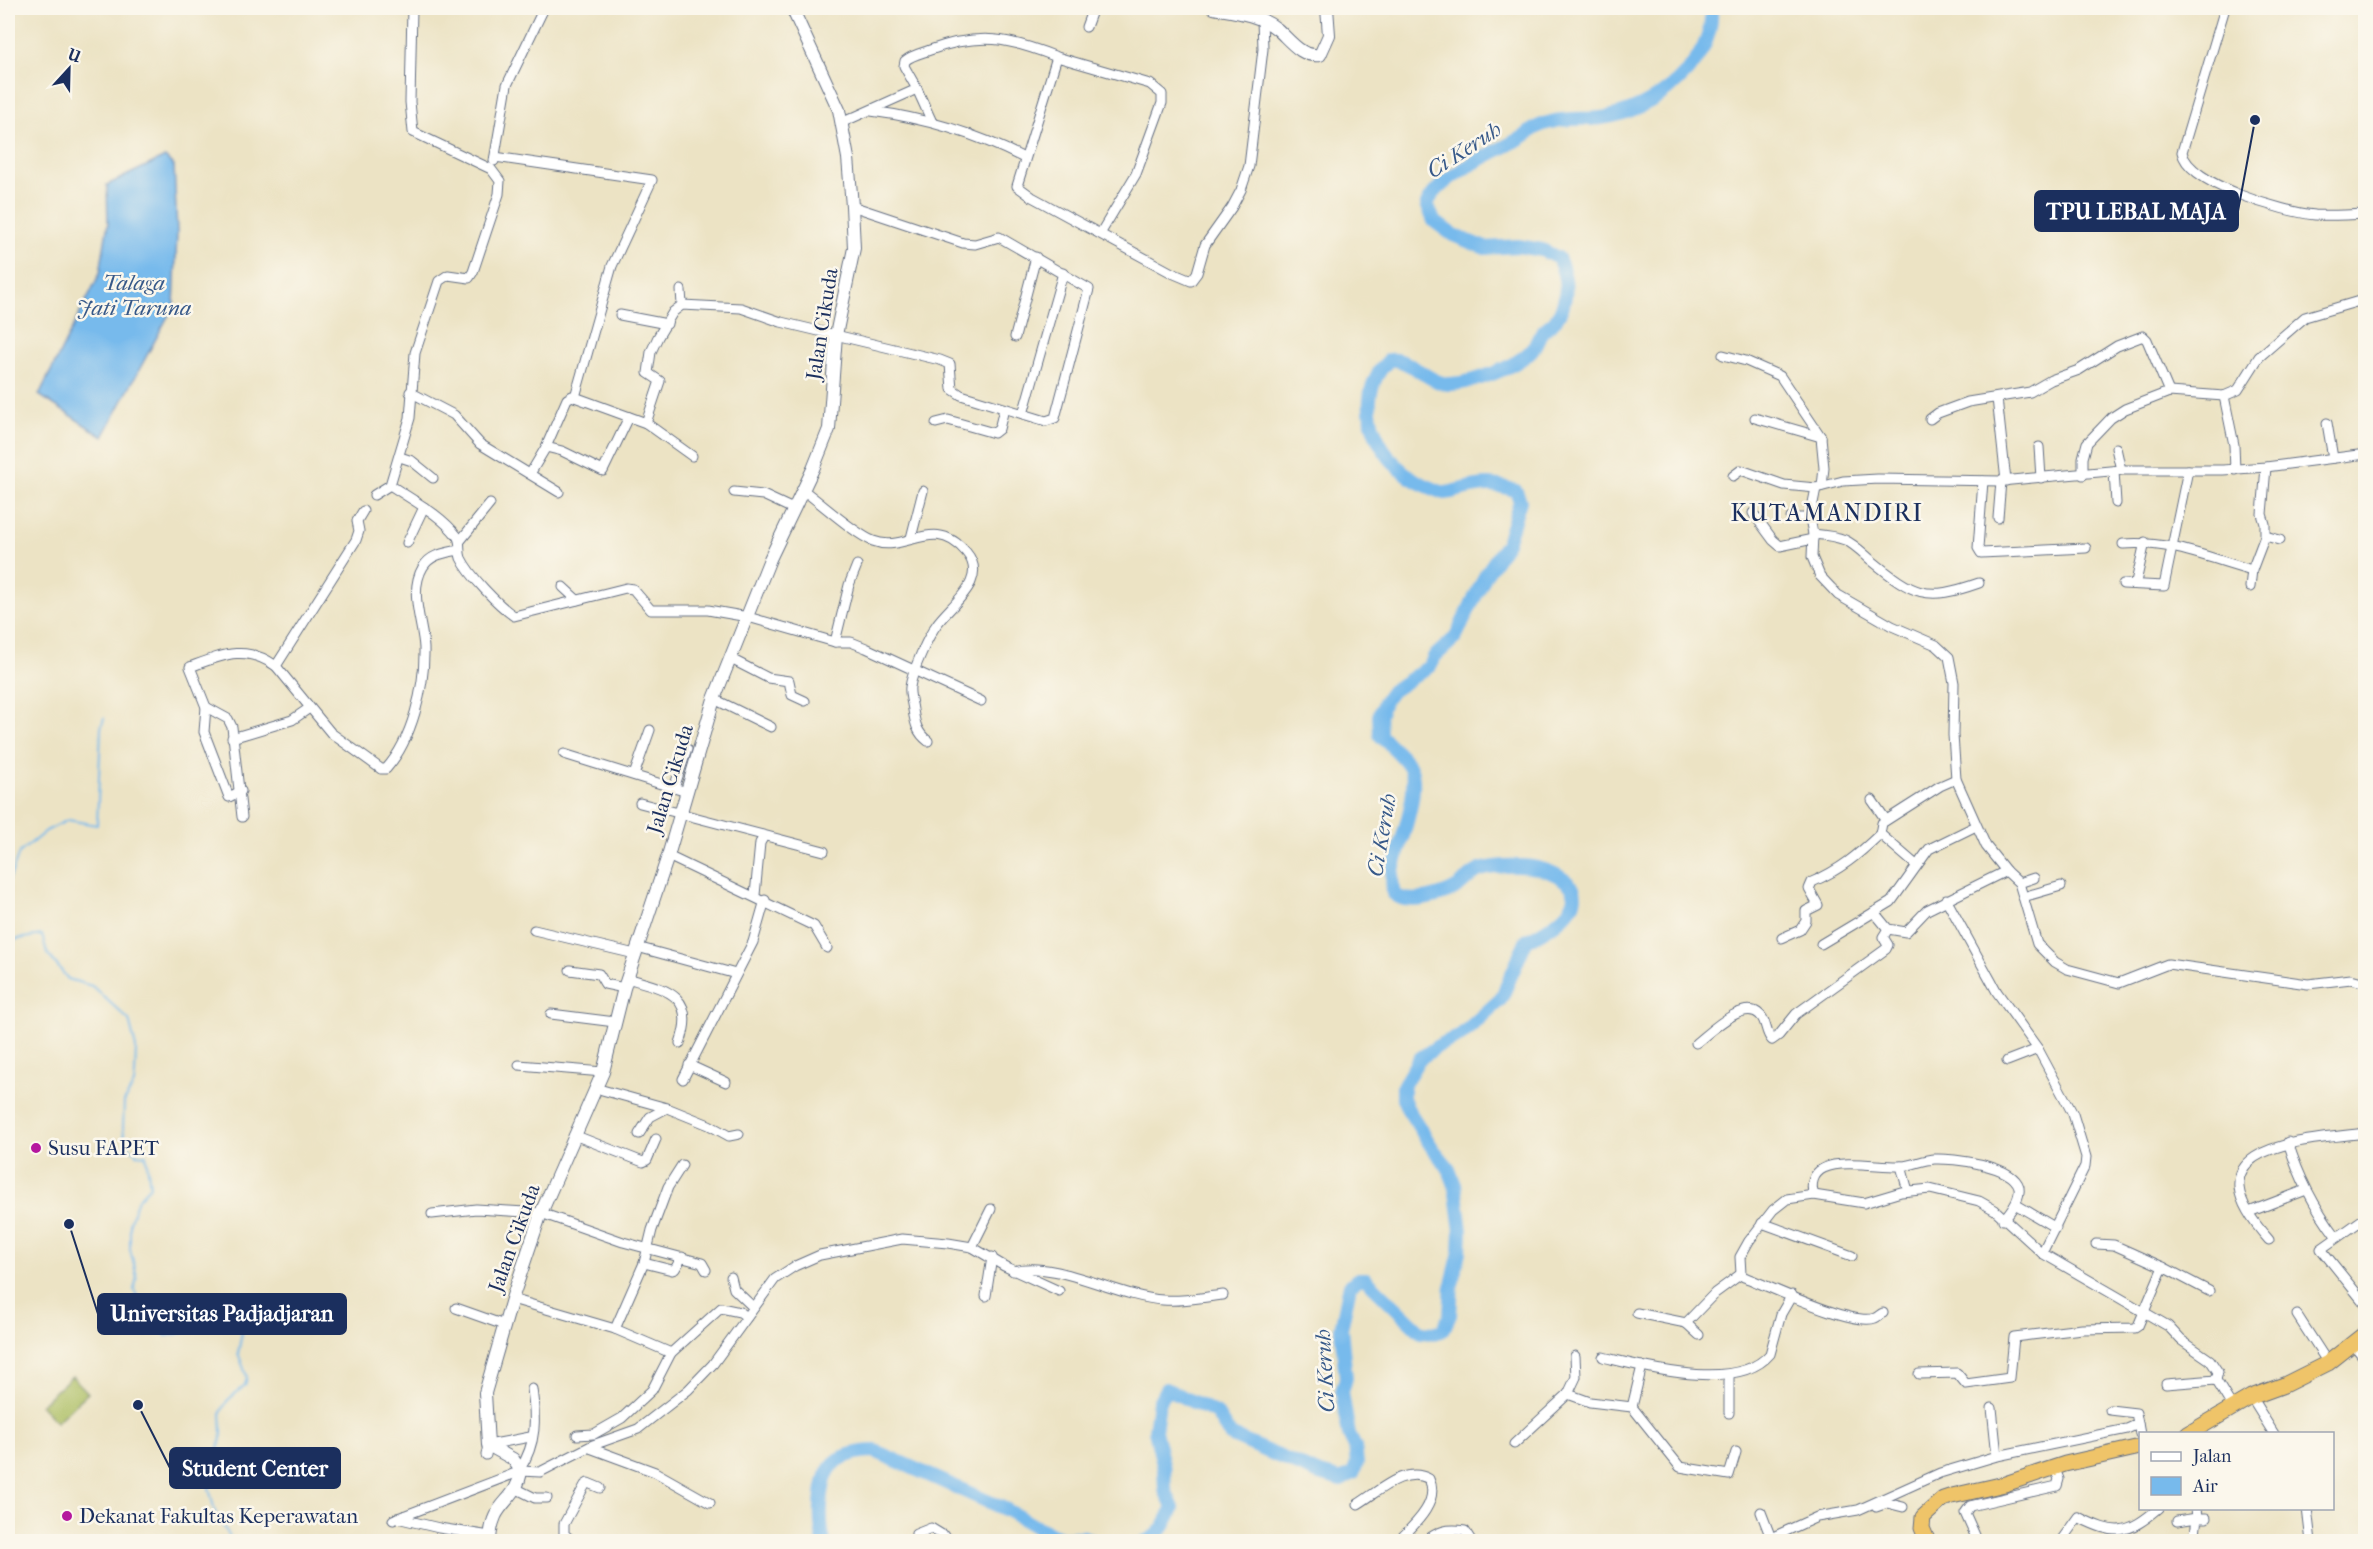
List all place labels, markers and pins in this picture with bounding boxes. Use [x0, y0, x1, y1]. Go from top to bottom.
callout: TPU LEBAL MAJA [2035, 191, 2238, 231]
place label: Susu FAPET [48, 1136, 160, 1160]
marker: Susu FAPET [29, 1141, 43, 1155]
callout: Universitas Padjadjaran [98, 1294, 346, 1334]
callout: Student Center [170, 1448, 340, 1488]
place label: Dekanat Fakultas Keperawatan [79, 1504, 358, 1528]
marker: Dekanat Fakultas Keperawatan [60, 1509, 74, 1523]

